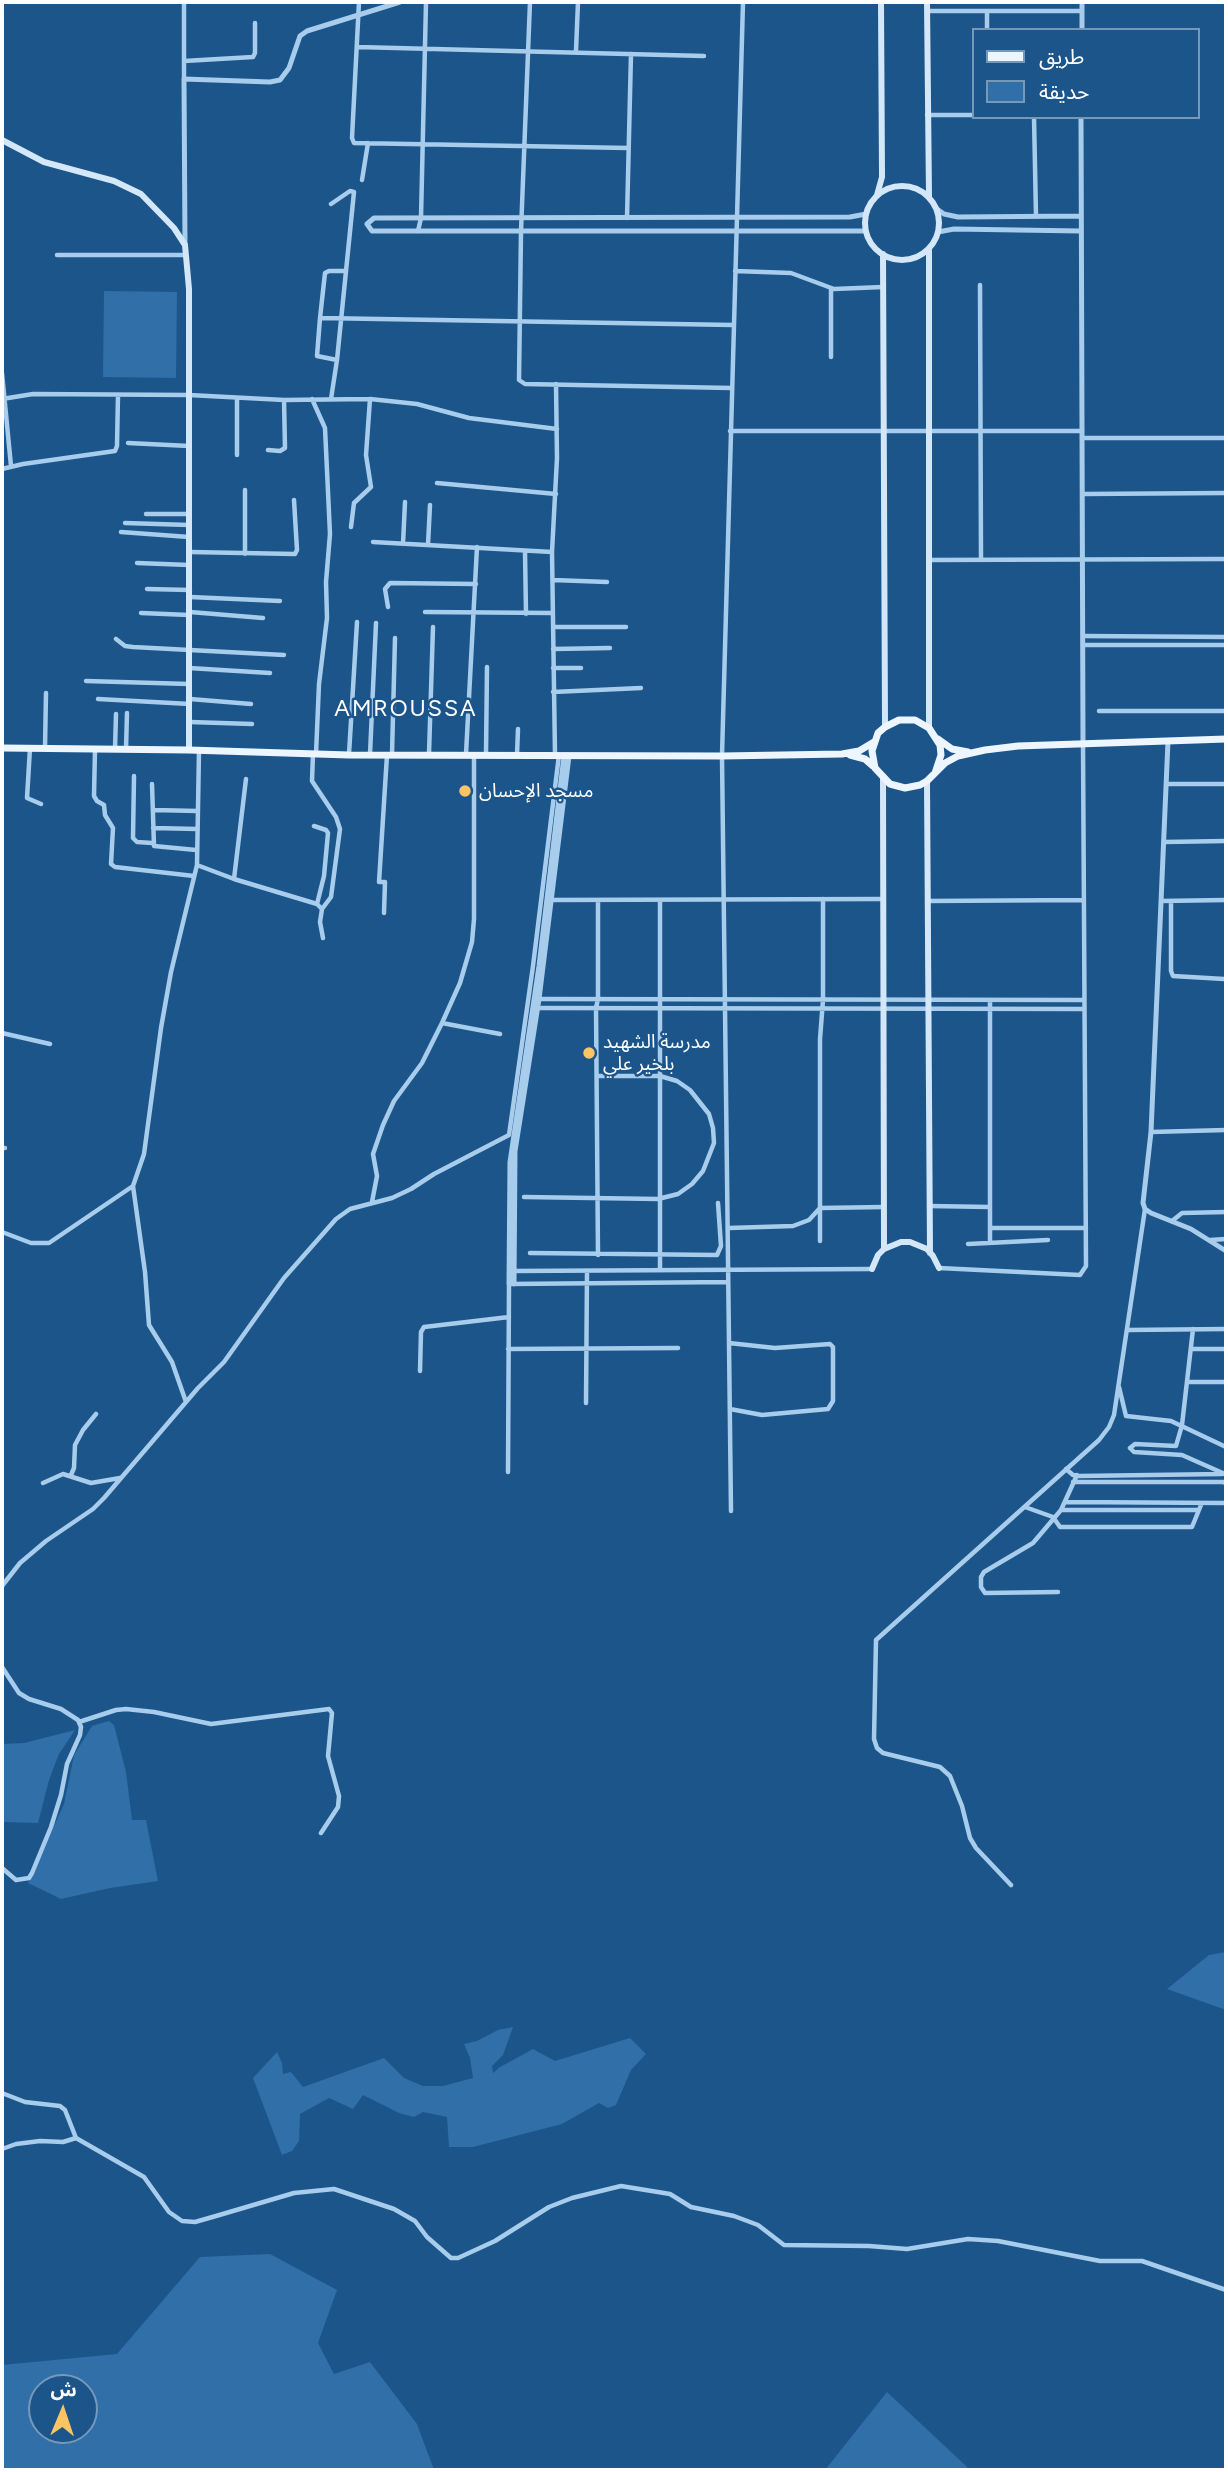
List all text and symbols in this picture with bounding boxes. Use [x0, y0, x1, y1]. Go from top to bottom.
legend [972, 28, 1200, 119]
text: طريق [1039, 44, 1084, 69]
text: حديقة [1039, 79, 1089, 104]
district label: AMROUSSA [335, 695, 477, 723]
place label: مسجد الإحسان [479, 780, 593, 802]
marker: مسجد الإحسان [457, 783, 473, 799]
place label: مدرسة الشهيد بلخير علي [603, 1031, 711, 1075]
marker: مدرسة الشهيد بلخير علي [581, 1045, 597, 1061]
north arrow [28, 2374, 98, 2444]
text: ش [50, 2378, 77, 2401]

